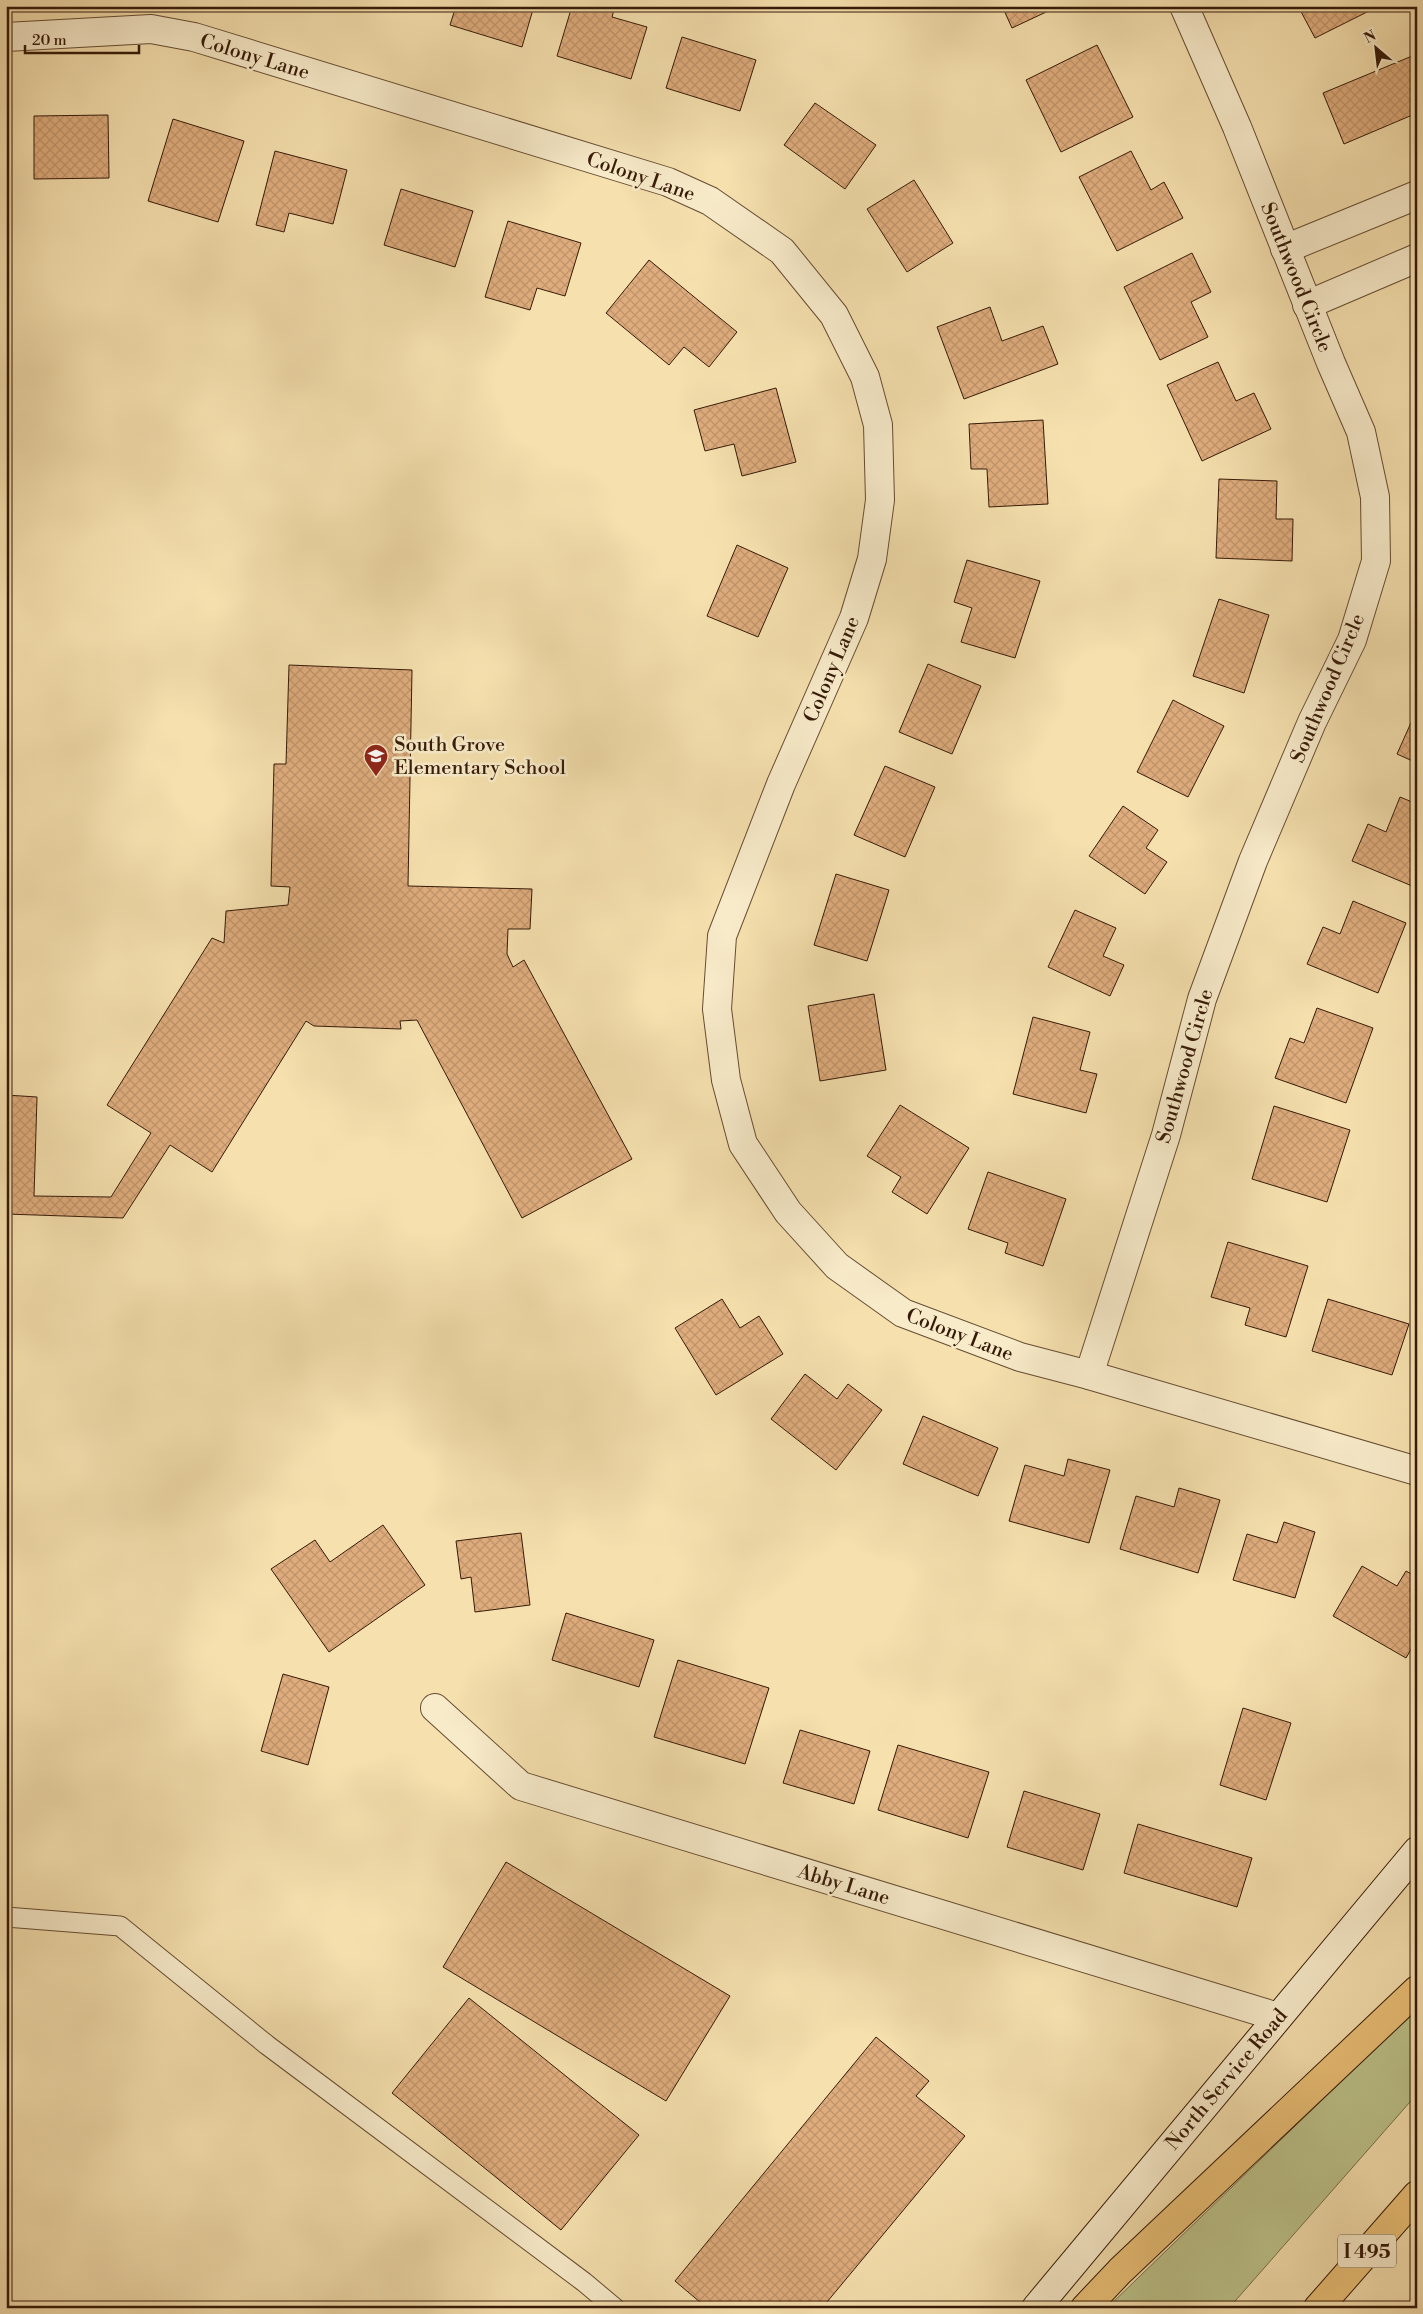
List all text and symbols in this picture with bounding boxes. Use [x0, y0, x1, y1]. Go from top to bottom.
scale bar [25, 22, 139, 54]
north arrow [1350, 22, 1400, 72]
text: N [1361, 27, 1379, 48]
street label: Colony Lane [197, 29, 312, 86]
text: 20 m [32, 31, 67, 50]
street label: Colony Lane [583, 147, 698, 208]
street label: Southwood Circle [1254, 199, 1337, 356]
street label: Southwood Circle [1286, 610, 1371, 767]
street label: Colony Lane [799, 613, 866, 727]
place label: South Grove Elementary School [394, 733, 566, 781]
school or university icon: South Grove Elementary School [363, 743, 389, 777]
street label: Southwood Circle [1151, 986, 1219, 1147]
street label: Colony Lane [902, 1303, 1017, 1367]
street label: Abby Lane [793, 1859, 893, 1911]
street label: North Service Road [1161, 2004, 1294, 2156]
road number: I 495 [1338, 2234, 1396, 2268]

